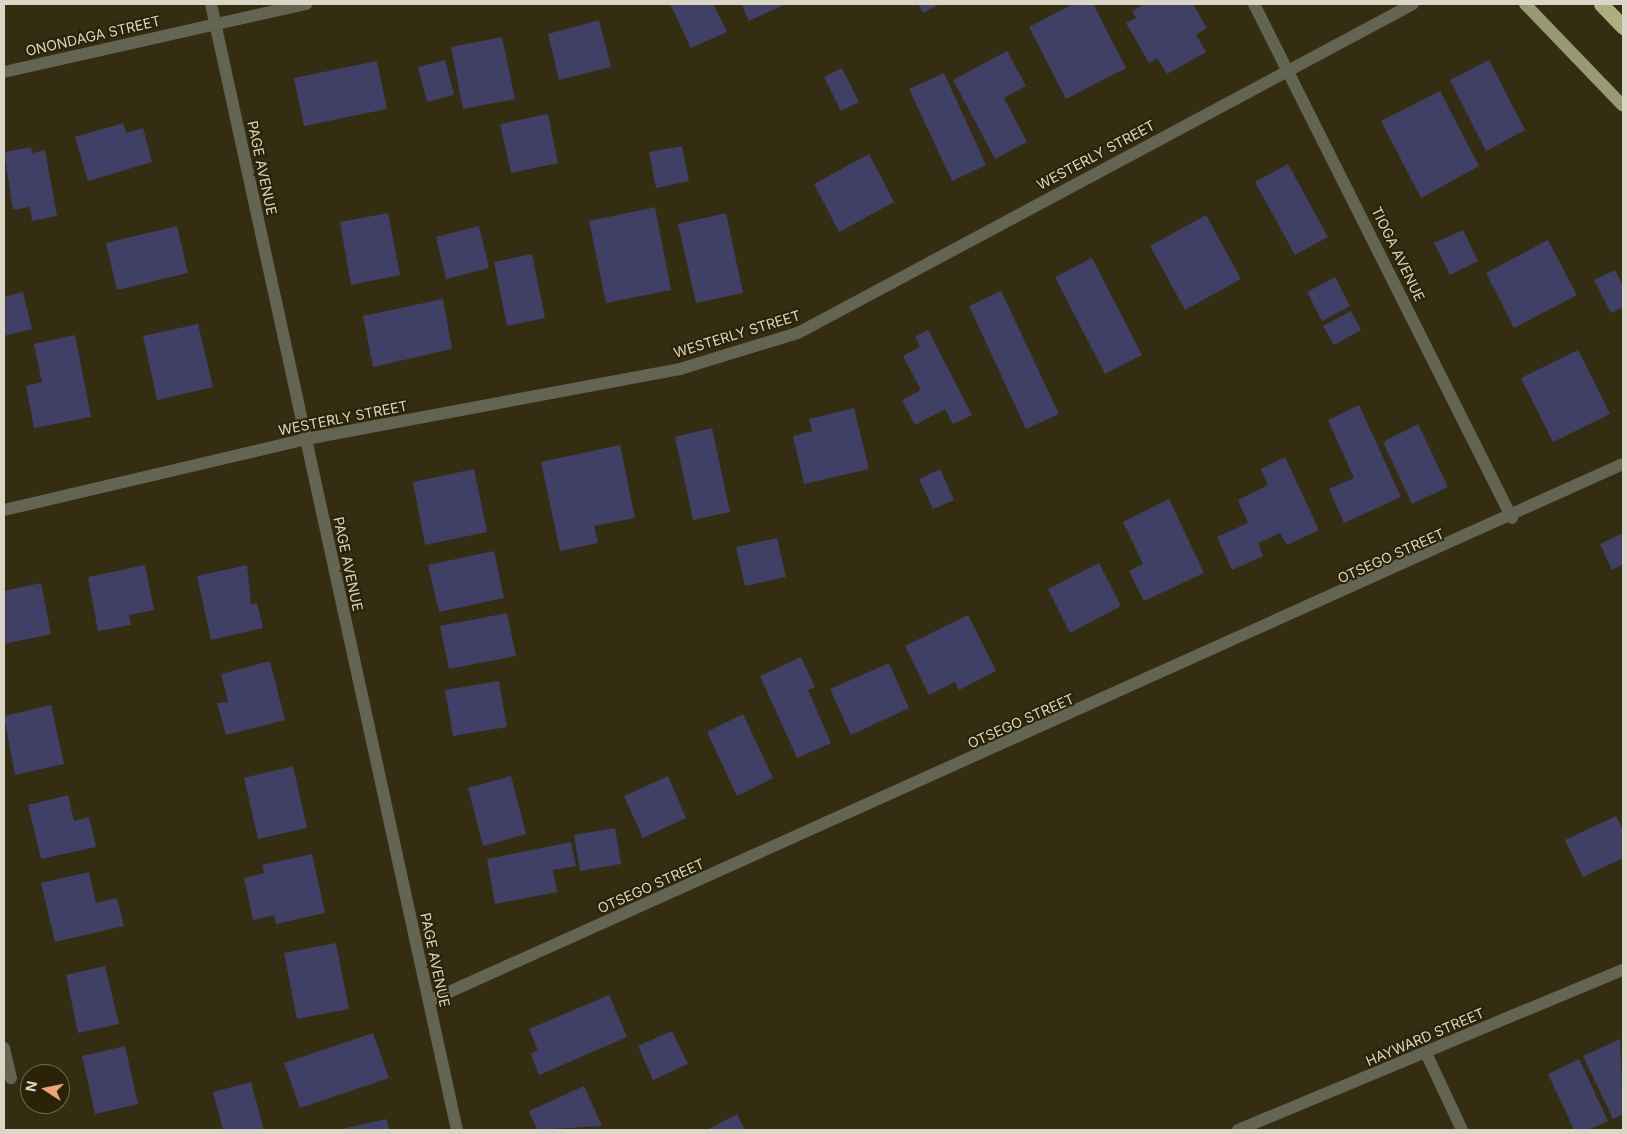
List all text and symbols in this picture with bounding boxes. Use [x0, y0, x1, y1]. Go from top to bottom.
street label: ONONDAGA STREET [24, 12, 162, 60]
street label: WESTERLY STREET [1034, 117, 1158, 193]
street label: PAGE AVENUE [244, 119, 280, 217]
street label: TIOGA AVENUE [1368, 204, 1428, 304]
street label: WESTERLY STREET [672, 307, 802, 361]
street label: WESTERLY STREET [277, 397, 409, 439]
street label: PAGE AVENUE [330, 515, 366, 613]
street label: OTSEGO STREET [1335, 525, 1447, 587]
street label: OTSEGO STREET [965, 690, 1077, 752]
street label: OTSEGO STREET [595, 855, 707, 917]
street label: PAGE AVENUE [417, 911, 453, 1009]
street label: HAYWARD STREET [1363, 1004, 1487, 1070]
north arrow [20, 1064, 70, 1114]
text: N [21, 1079, 40, 1093]

